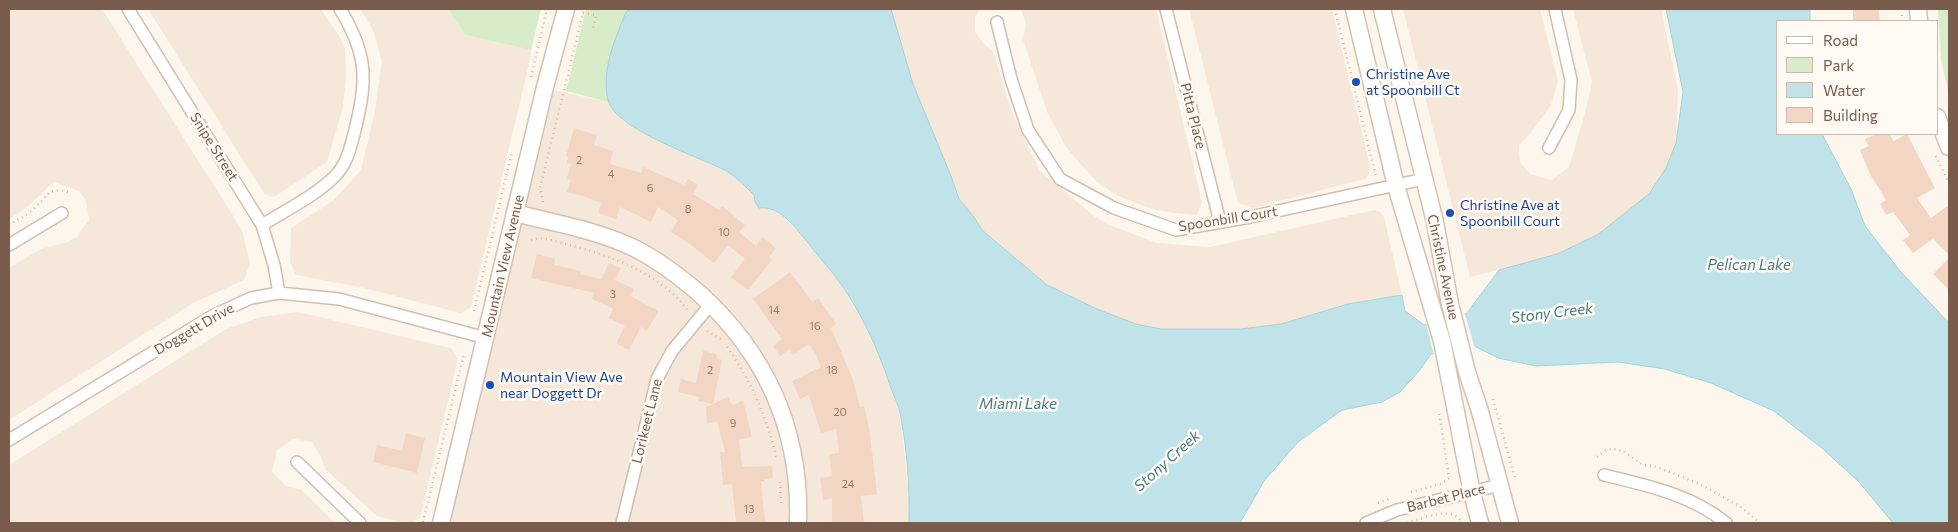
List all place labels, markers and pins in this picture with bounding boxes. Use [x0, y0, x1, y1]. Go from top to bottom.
place label: Christine Ave at Spoonbill Ct [1366, 66, 1460, 98]
marker: Christine Ave at Spoonbill Ct [1350, 76, 1362, 88]
place label: Christine Ave at Spoonbill Court [1460, 197, 1560, 230]
marker: Christine Ave at Spoonbill Court [1444, 207, 1456, 219]
place label: Mountain View Ave near Doggett Dr [500, 369, 623, 402]
marker: Mountain View Ave near Doggett Dr [484, 379, 496, 391]

